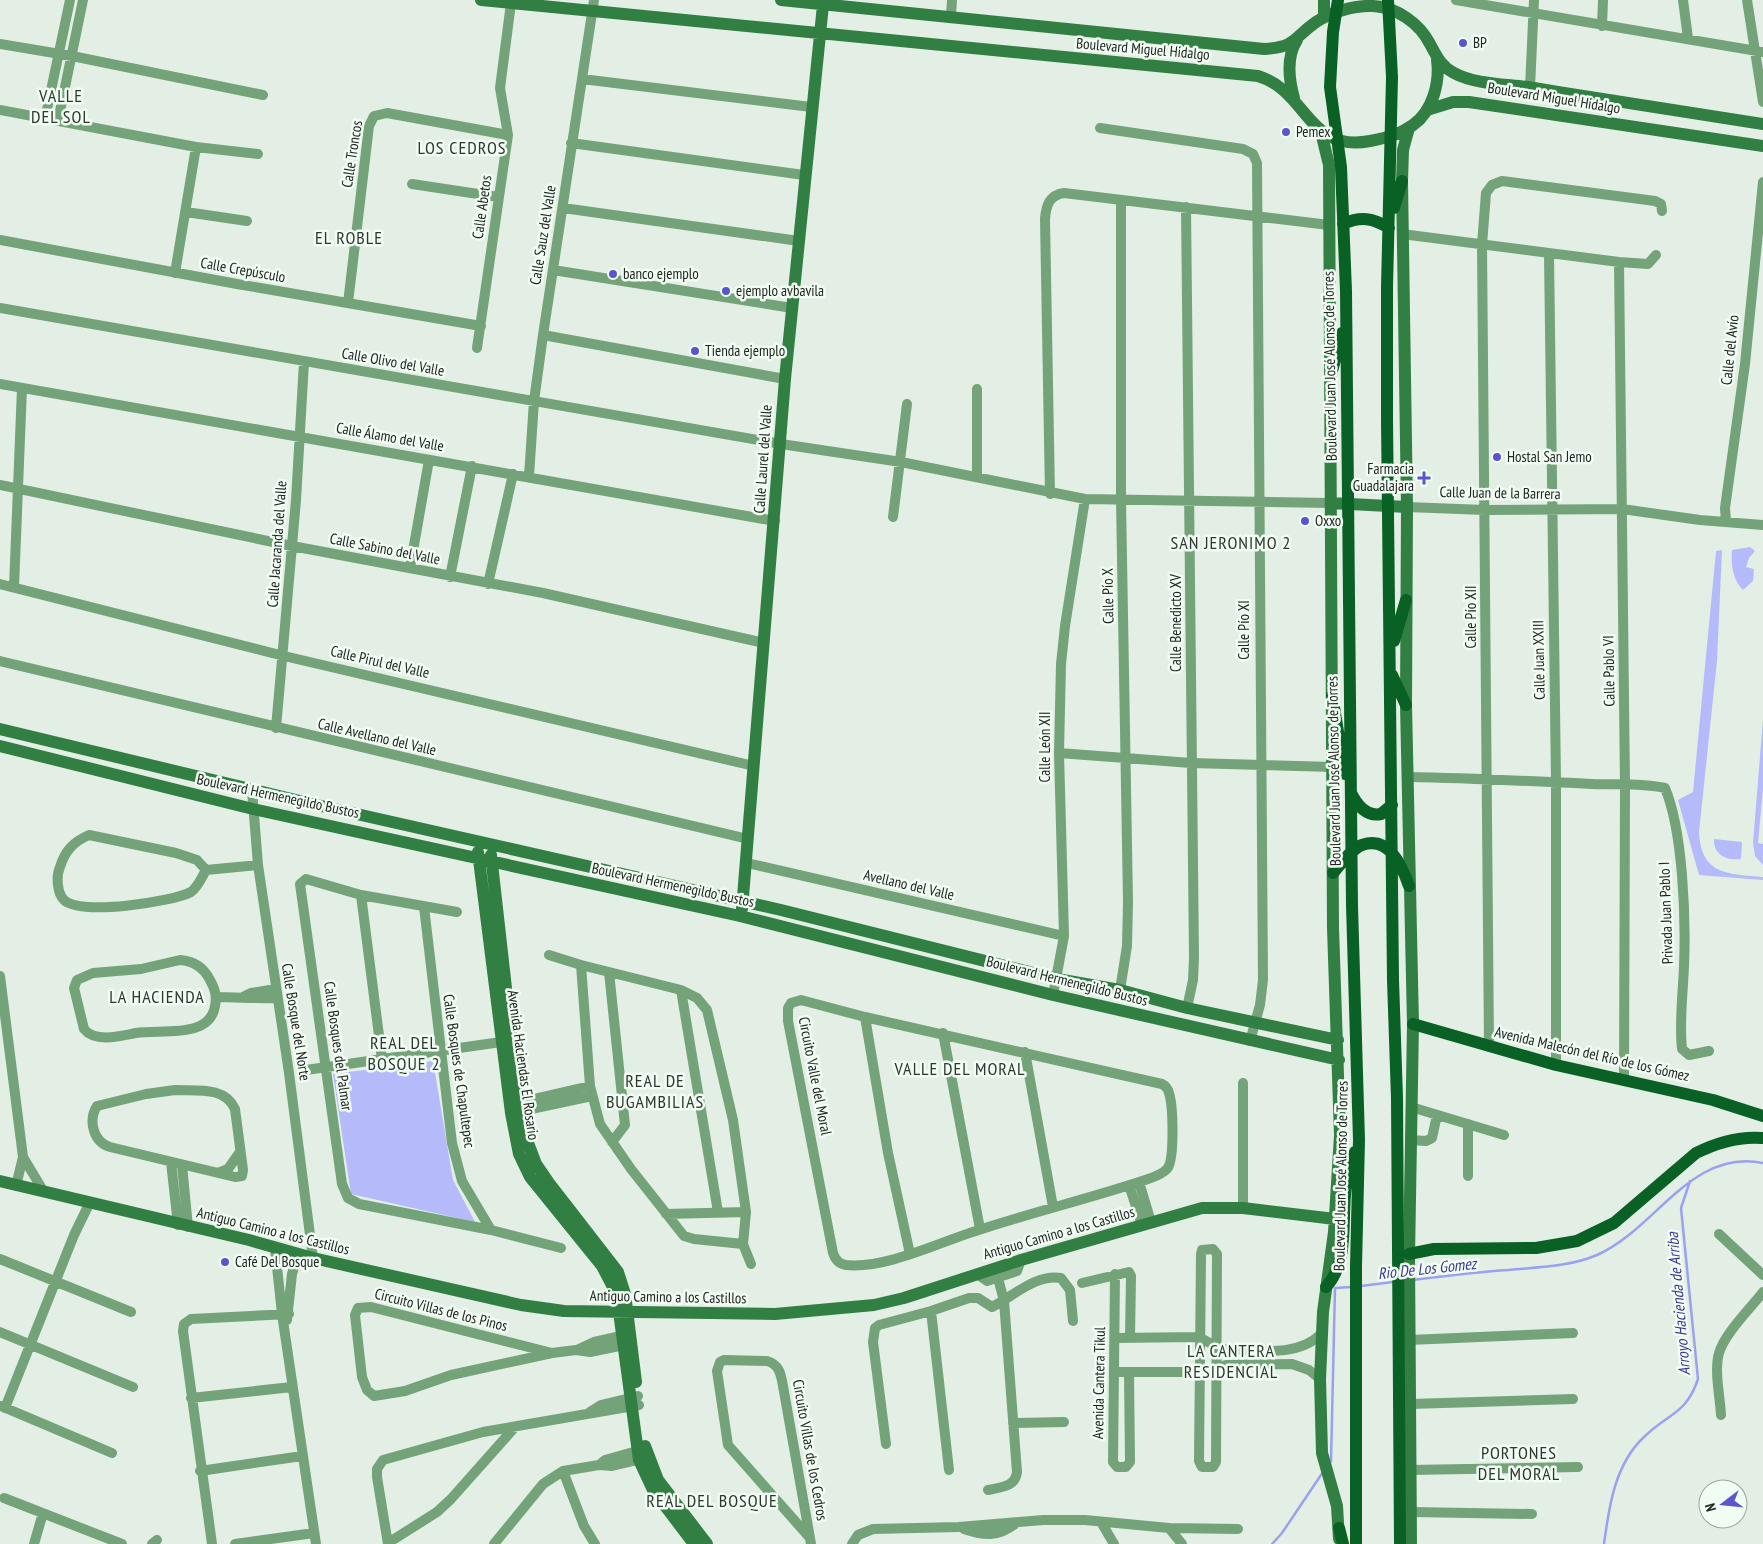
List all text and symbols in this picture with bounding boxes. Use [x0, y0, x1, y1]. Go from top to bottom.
street label: Boulevard Miguel Hidalgo [1075, 33, 1211, 64]
place label: BP [1473, 33, 1487, 52]
marker: BP [1457, 37, 1469, 49]
street label: Boulevard Miguel Hidalgo [1486, 78, 1622, 117]
district label: VALLE DEL SOL [31, 84, 91, 128]
street label: Calle Troncos [337, 119, 366, 189]
place label: Pemex [1296, 122, 1330, 141]
marker: Pemex [1280, 126, 1292, 138]
district label: LOS CEDROS [418, 136, 506, 159]
street label: Calle Abetos [468, 174, 495, 240]
street label: Calle Sauz del Valle [525, 184, 560, 286]
district label: EL ROBLE [315, 226, 383, 249]
street label: Calle Crepúsculo [199, 253, 287, 286]
place label: banco ejemplo [623, 264, 699, 283]
marker: banco ejemplo [607, 268, 619, 280]
street label: Boulevard Juan José Alonso de Torres [1318, 271, 1341, 461]
place label: ejemplo avbavila [736, 281, 824, 300]
marker: ejemplo avbavila [720, 285, 732, 297]
street label: Calle del Avío [1716, 314, 1743, 386]
place label: Tienda ejemplo [705, 341, 785, 360]
street label: Calle Olivo del Valle [340, 343, 446, 380]
marker: Tienda ejemplo [689, 345, 701, 357]
street label: Calle Laurel del Valle [749, 404, 776, 514]
street label: Calle Álamo del Valle [335, 418, 445, 455]
place label: Hostal San Jemo [1507, 447, 1592, 466]
marker: Hostal San Jemo [1491, 451, 1503, 463]
place label: Farmacia Guadalajara [1353, 459, 1414, 495]
marker: Farmacia Guadalajara [1418, 472, 1430, 484]
street label: Calle Jacaranda del Valle [263, 480, 290, 608]
street label: Calle Juan de la Barrera [1439, 482, 1561, 503]
place label: Oxxo [1315, 511, 1341, 530]
marker: Oxxo [1299, 515, 1311, 527]
street label: Calle Sabino del Valle [328, 528, 442, 569]
district label: SAN JERONIMO 2 [1171, 531, 1291, 554]
street label: Calle Pío X [1098, 567, 1117, 624]
street label: Calle Benedicto XV [1166, 574, 1185, 672]
street label: Calle Pío XII [1461, 586, 1480, 648]
street label: Calle Pío XI [1234, 600, 1253, 660]
street label: Calle Juan XXIII [1528, 620, 1549, 700]
street label: Calle Pablo VI [1598, 635, 1619, 707]
street label: Calle Pirul del Valle [329, 641, 431, 682]
street label: Boulevard Juan José Alonso de Torres [1322, 676, 1345, 866]
street label: Calle León XII [1035, 711, 1054, 783]
street label: Calle Avellano del Valle [316, 714, 438, 759]
street label: Boulevard Hermenegildo Bustos [195, 769, 361, 822]
street label: Boulevard Hermenegildo Bustos [590, 858, 756, 911]
street label: Privada Juan Pablo I [1654, 861, 1677, 965]
street label: Avellano del Valle [862, 865, 956, 904]
street label: Boulevard Hermenegildo Bustos [984, 951, 1150, 1010]
street label: Calle Bosque del Norte [278, 962, 315, 1082]
street label: Calle Bosques del Palmar [320, 980, 357, 1113]
district label: LA HACIENDA [109, 985, 205, 1008]
street label: Avenida Haciendas El Rosario [504, 989, 543, 1141]
street label: Calle Bosques de Chapultepec [439, 993, 480, 1150]
street label: Circuito Valle del Moral [795, 1015, 836, 1137]
street label: Avenida Malecón del Río de los Gómez [1493, 1022, 1691, 1085]
district label: REAL DEL BOSQUE 2 [368, 1031, 440, 1075]
district label: VALLE DEL MORAL [893, 1057, 1026, 1080]
district label: REAL DE BUGAMBILIAS [606, 1069, 704, 1113]
street label: Boulevard Juan José Alonso de Torres [1329, 1081, 1352, 1271]
street label: Antiguo Camino a los Castillos [195, 1202, 351, 1259]
street label: Antiguo Camino a los Castillos [981, 1202, 1137, 1263]
water label: Arroyo Hacienda de Arriba [1662, 1230, 1694, 1376]
place label: Café Del Bosque [235, 1252, 319, 1271]
water label: Rio De Los Gomez [1377, 1253, 1479, 1283]
marker: Café Del Bosque [219, 1256, 231, 1268]
street label: Circuito Villas de los Pinos [373, 1284, 510, 1335]
street label: Antiguo Camino a los Castillos [589, 1286, 747, 1307]
street label: Avenida Cantera Tikul [1088, 1326, 1109, 1439]
district label: LA CANTERA RESIDENCIAL [1184, 1339, 1278, 1383]
street label: Circuito Villas de los Cedros [789, 1378, 832, 1522]
district label: PORTONES DEL MORAL [1478, 1441, 1560, 1485]
north arrow [1698, 1479, 1748, 1529]
district label: REAL DEL BOSQUE [646, 1489, 778, 1512]
text: N [1701, 1501, 1720, 1514]

